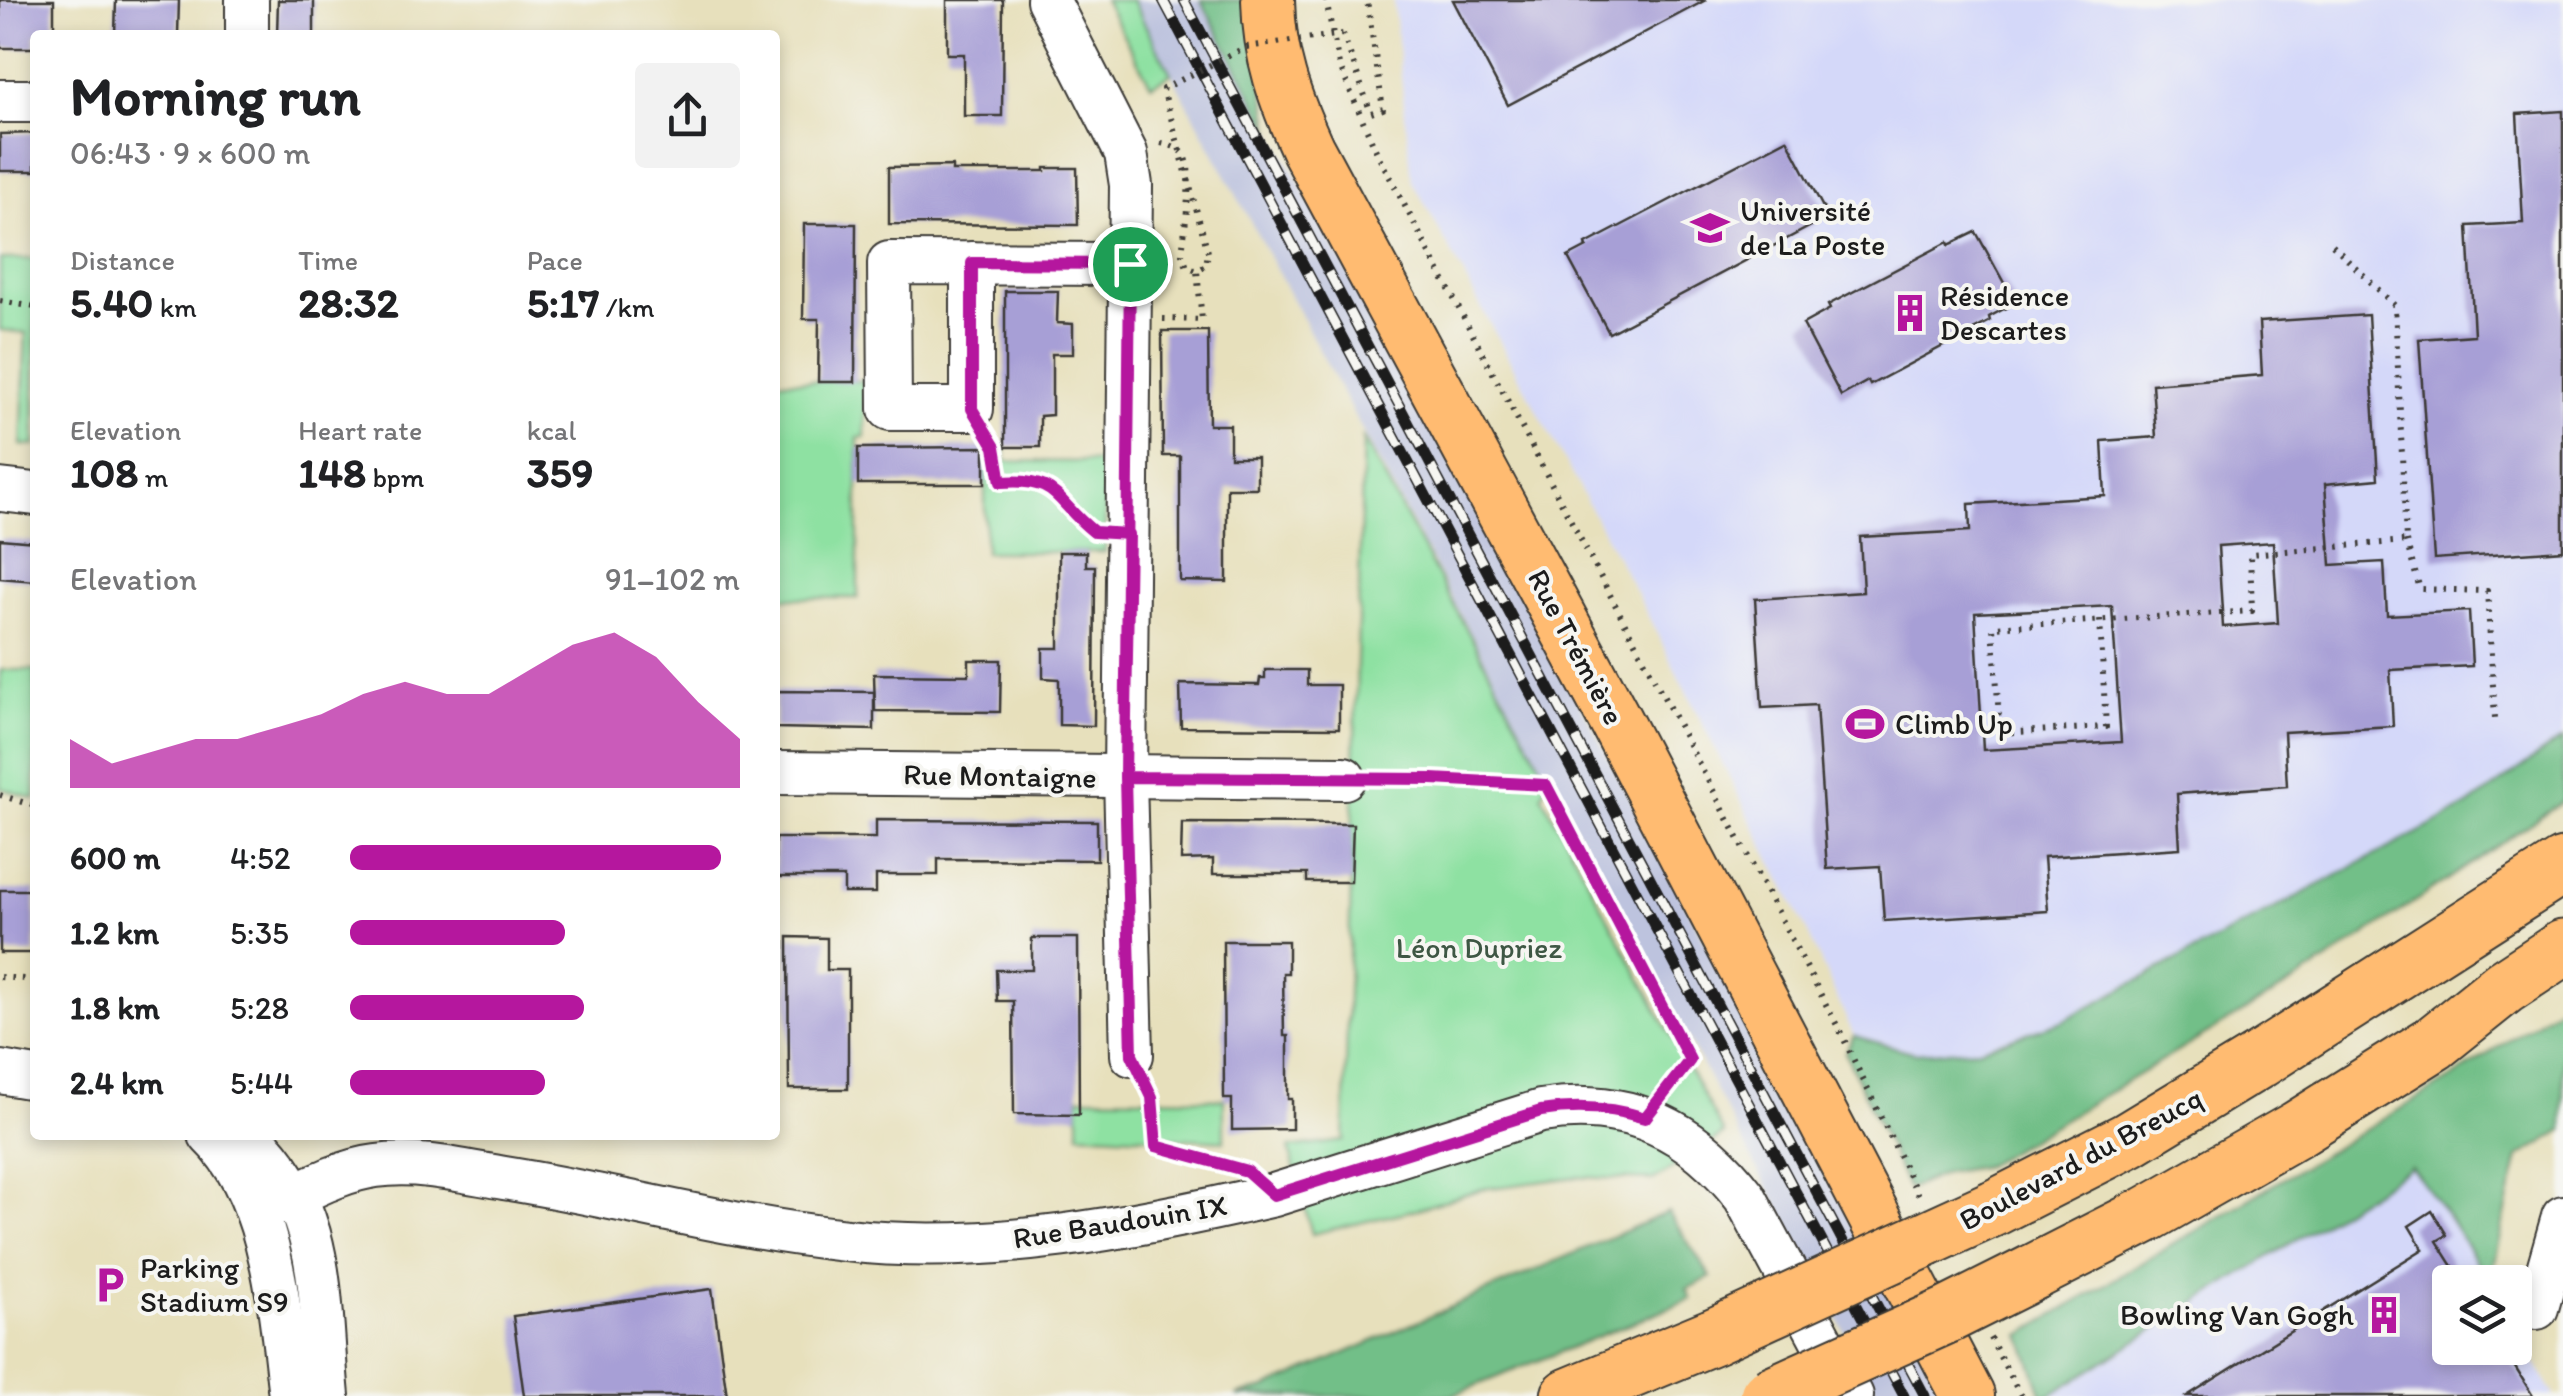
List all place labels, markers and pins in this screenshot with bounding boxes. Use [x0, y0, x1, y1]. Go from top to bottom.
place label: Université de La Poste [1740, 192, 1885, 263]
school or university icon: Université de La Poste [1689, 207, 1731, 249]
pin [1088, 222, 1173, 307]
place label: Résidence Descartes [1940, 277, 2069, 348]
building icon: Résidence Descartes [1889, 292, 1931, 334]
sports icon: Climb Up [1844, 703, 1886, 745]
place label: Climb Up [1895, 705, 2013, 742]
place label: Parking Stadium S9 [140, 1249, 289, 1320]
parking icon: Parking Stadium S9 [89, 1264, 131, 1306]
building icon: Bowling Van Gogh [2363, 1294, 2405, 1336]
place label: Bowling Van Gogh [2120, 1296, 2354, 1333]

